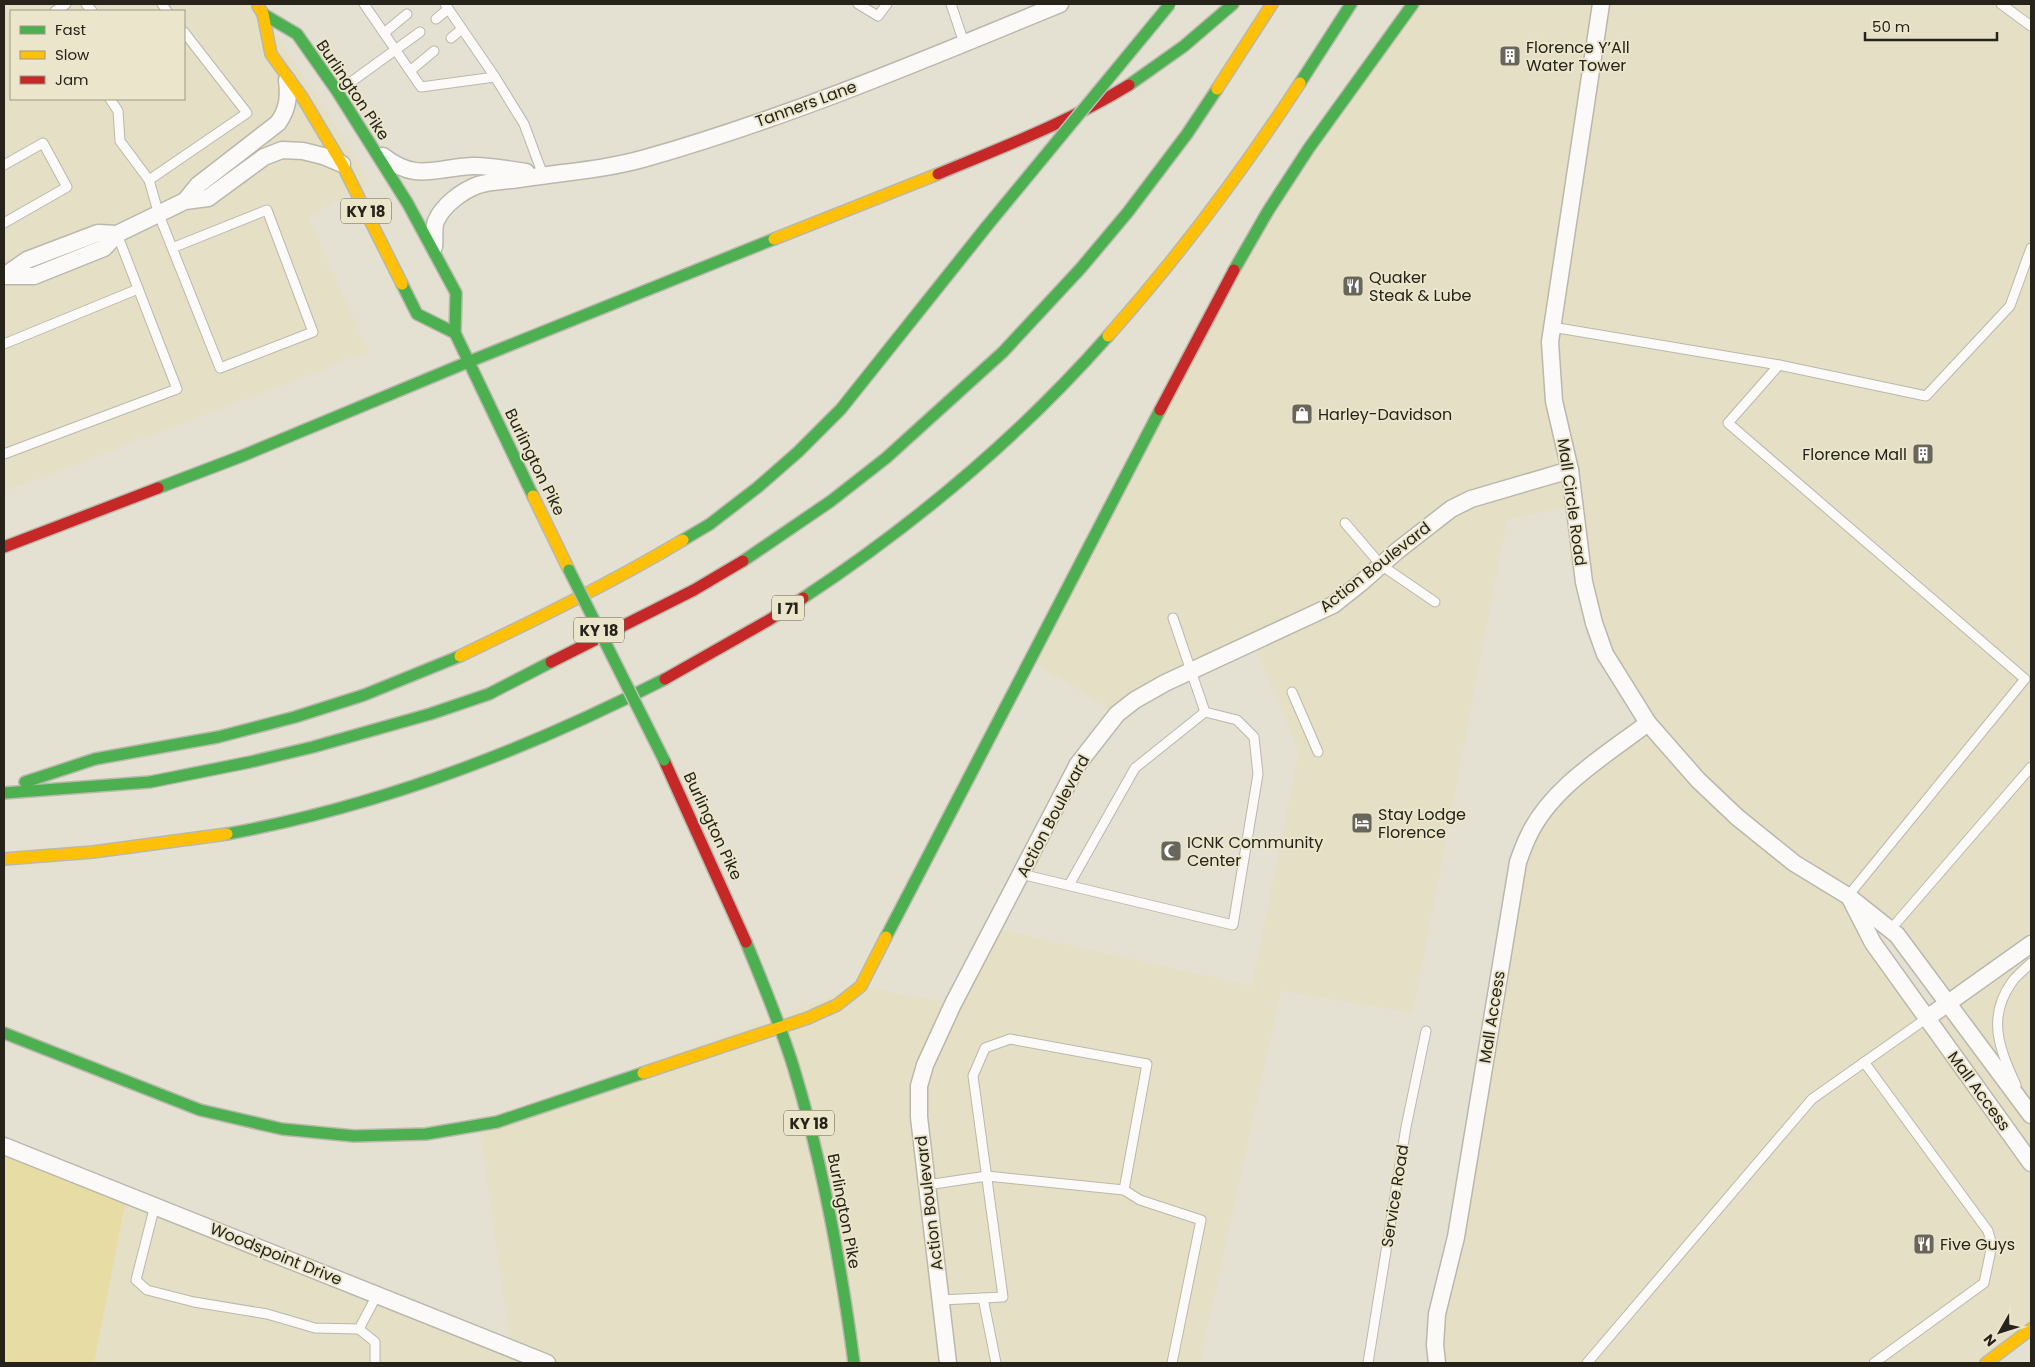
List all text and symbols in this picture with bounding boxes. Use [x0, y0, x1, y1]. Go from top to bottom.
legend [10, 10, 185, 100]
scale bar [1865, 10, 1998, 42]
text: 50 m [1872, 16, 1910, 37]
text: Fast [55, 19, 86, 40]
street label: Burlington Pike [311, 35, 395, 145]
place label: Florence Y’All Water Tower [1526, 36, 1630, 77]
text: Slow [55, 44, 90, 65]
building icon: Florence Y’All Water Tower [1498, 44, 1522, 68]
text: Jam [55, 69, 89, 90]
street label: Tanners Lane [752, 75, 860, 133]
road number: KY 18 [341, 198, 391, 224]
place label: Quaker Steak & Lube [1369, 266, 1472, 307]
restaurant icon: Quaker Steak & Lube [1341, 274, 1365, 298]
shop icon: Harley-Davidson [1290, 402, 1314, 426]
place label: Harley-Davidson [1318, 403, 1452, 426]
street label: Burlington Pike [499, 404, 571, 520]
street label: Mall Circle Road [1552, 437, 1592, 567]
building icon: Florence Mall [1911, 442, 1935, 466]
place label: Florence Mall [1802, 443, 1907, 466]
street label: Action Boulevard [1314, 516, 1436, 618]
road number: I 71 [772, 596, 804, 620]
road number: KY 18 [574, 618, 624, 642]
street label: Action Boulevard [1011, 751, 1095, 881]
street label: Burlington Pike [678, 768, 748, 884]
place label: Stay Lodge Florence [1378, 803, 1466, 844]
hotel icon: Stay Lodge Florence [1350, 811, 1374, 835]
place label: ICNK Community Center [1187, 831, 1323, 872]
mosque icon: ICNK Community Center [1159, 839, 1183, 863]
street label: Mall Access [1473, 969, 1511, 1065]
street label: Mall Access [1942, 1046, 2016, 1136]
road number: KY 18 [784, 1110, 834, 1136]
street label: Action Boulevard [909, 1134, 949, 1272]
street label: Service Road [1376, 1143, 1414, 1249]
street label: Burlington Pike [822, 1151, 866, 1271]
street label: Woodspoint Drive [206, 1217, 346, 1291]
restaurant icon: Five Guys [1912, 1232, 1936, 1256]
place label: Five Guys [1940, 1233, 2015, 1256]
north arrow [1975, 1307, 2025, 1357]
text: N [1979, 1330, 2001, 1351]

